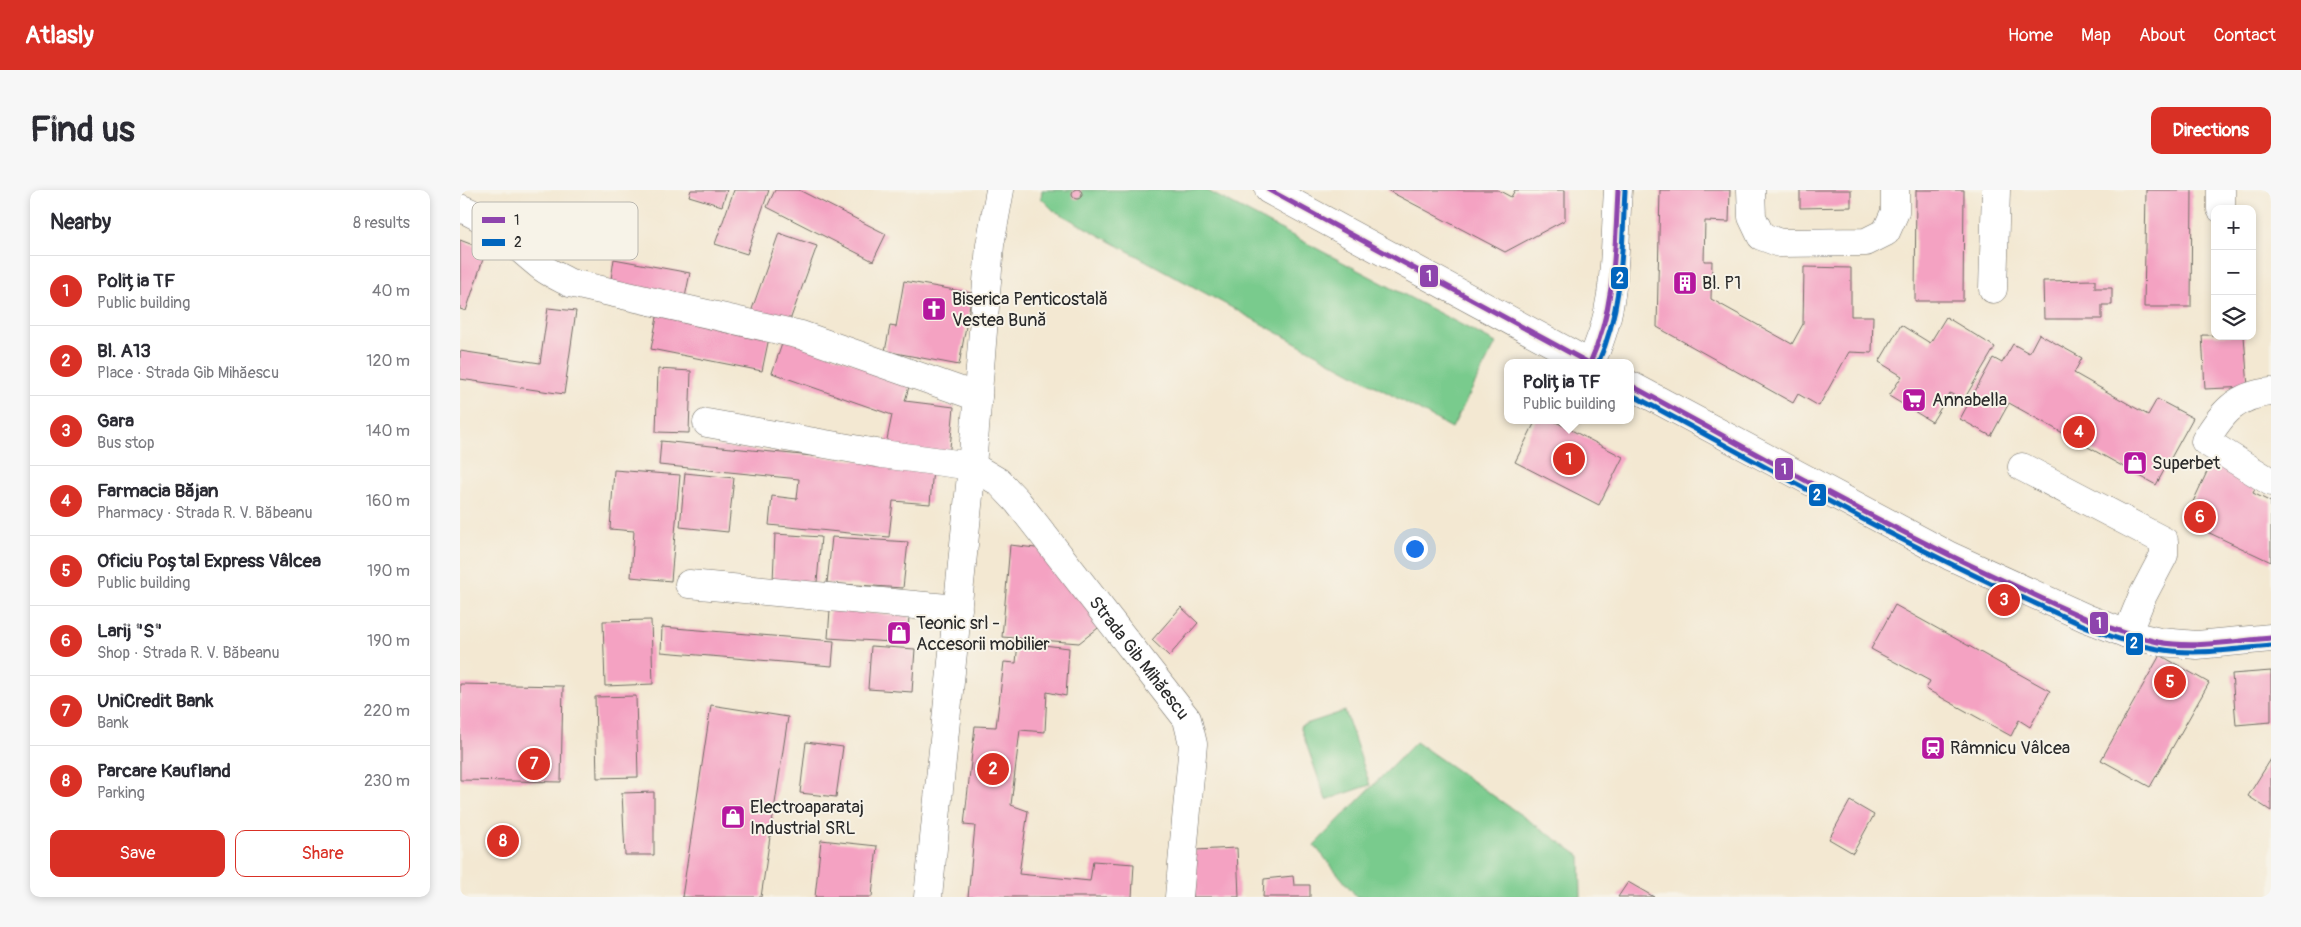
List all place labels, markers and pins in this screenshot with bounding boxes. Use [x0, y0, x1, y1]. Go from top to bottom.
building icon: Bl. P1 [1672, 270, 1698, 296]
place label: Bl. P1 [1702, 272, 1741, 295]
place label: Biserica Penticostală Vestea Bună [952, 288, 1108, 332]
church icon: Biserica Penticostală Vestea Bună [921, 296, 947, 322]
supermarket icon: Annabella [1901, 387, 1927, 413]
place label: Annabella [1932, 389, 2007, 412]
pin: 4 [2063, 413, 2095, 451]
pin: 1 [1553, 440, 1585, 478]
shop icon: Superbet [2122, 450, 2148, 476]
place label: Superbet [2152, 452, 2221, 475]
pin: 6 [2184, 498, 2216, 536]
pin: 3 [1988, 581, 2020, 619]
place label: Teonic srl - Accesorii mobilier [916, 612, 1050, 656]
shop icon: Teonic srl - Accesorii mobilier [886, 620, 912, 646]
pin: 5 [2154, 663, 2186, 701]
station icon: Râmnicu Vâlcea [1920, 735, 1946, 761]
place label: Râmnicu Vâlcea [1950, 737, 2070, 760]
pin: 7 [518, 745, 550, 783]
pin: 2 [977, 750, 1009, 788]
place label: Electroaparataj Industrial SRL [750, 796, 864, 840]
shop icon: Electroaparataj Industrial SRL [720, 804, 746, 830]
pin: 8 [487, 822, 519, 860]

